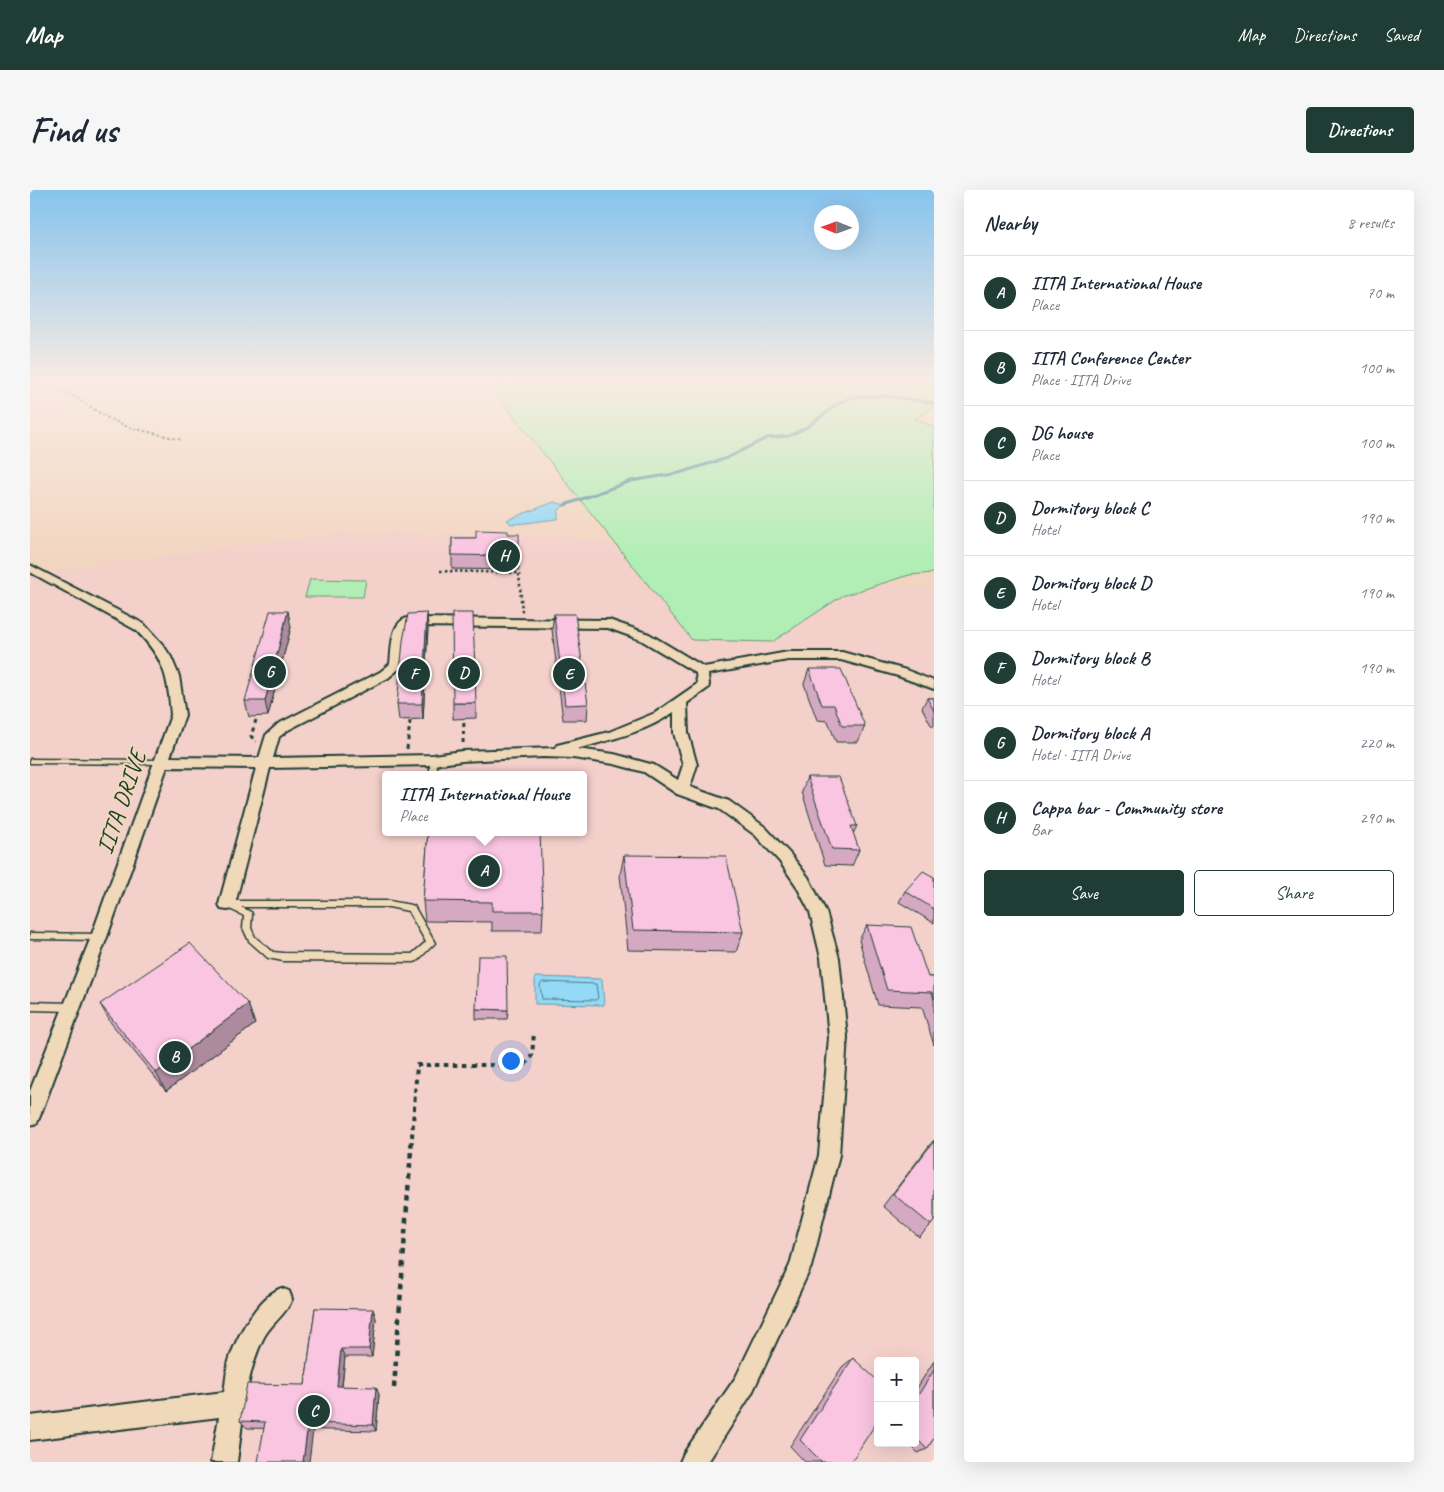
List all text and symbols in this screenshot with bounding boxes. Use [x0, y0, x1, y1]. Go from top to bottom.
text: Map [25, 20, 62, 50]
text: Map [1238, 24, 1265, 46]
text: Directions [1293, 24, 1356, 46]
text: Saved [1384, 24, 1419, 46]
button: Directions [1306, 107, 1414, 153]
text: Find us [30, 108, 117, 153]
north arrow [814, 205, 859, 250]
text: Nearby [984, 210, 1037, 236]
text: 8 results [1347, 213, 1394, 233]
text: IITA International House [1031, 271, 1201, 295]
text: A [996, 283, 1004, 303]
text: 70 m [1367, 283, 1394, 303]
text: Place [1031, 295, 1059, 315]
text: IITA Conference Center [1031, 346, 1190, 370]
text: B [996, 358, 1004, 378]
text: 100 m [1360, 358, 1394, 378]
text: Place · IITA Drive [1031, 370, 1130, 390]
text: DG house [1031, 421, 1092, 445]
text: C [996, 433, 1004, 453]
text: 100 m [1360, 433, 1394, 453]
text: Place [1031, 445, 1059, 465]
text: Dormitory block C [1031, 496, 1149, 520]
text: D [995, 508, 1005, 528]
text: 190 m [1360, 508, 1394, 528]
text: Hotel [1031, 520, 1059, 540]
pin: H [488, 537, 520, 575]
text: Dormitory block D [1031, 571, 1151, 595]
text: E [996, 583, 1004, 603]
text: 190 m [1360, 583, 1394, 603]
text: Hotel [1031, 595, 1059, 615]
text: Dormitory block B [1031, 646, 1150, 670]
pin: G [254, 653, 286, 691]
pin: D [448, 654, 480, 692]
pin: F [398, 655, 430, 693]
pin: E [553, 655, 585, 693]
text: F [996, 658, 1004, 678]
text: 190 m [1360, 658, 1394, 678]
text: Hotel [1031, 670, 1059, 690]
text: Dormitory block A [1031, 721, 1149, 745]
text: G [996, 733, 1004, 753]
text: 220 m [1360, 733, 1394, 753]
street label: IITA DRIVE [89, 744, 154, 858]
text: Hotel · IITA Drive [1031, 745, 1130, 765]
popup [382, 771, 587, 836]
text: IITA International House [399, 782, 570, 806]
text: Cappa bar - Community store [1031, 796, 1222, 820]
text: Place [399, 806, 428, 826]
text: H [995, 808, 1005, 828]
text: 290 m [1360, 808, 1394, 828]
text: Bar [1031, 820, 1052, 840]
pin: A [468, 852, 500, 890]
button: Save [984, 870, 1184, 916]
button: Share [1194, 870, 1394, 916]
pin: B [159, 1038, 191, 1076]
your location [498, 1048, 524, 1074]
map controls [874, 1357, 919, 1447]
button: + [874, 1357, 919, 1402]
pin: C [298, 1392, 330, 1430]
button: − [874, 1402, 919, 1447]

